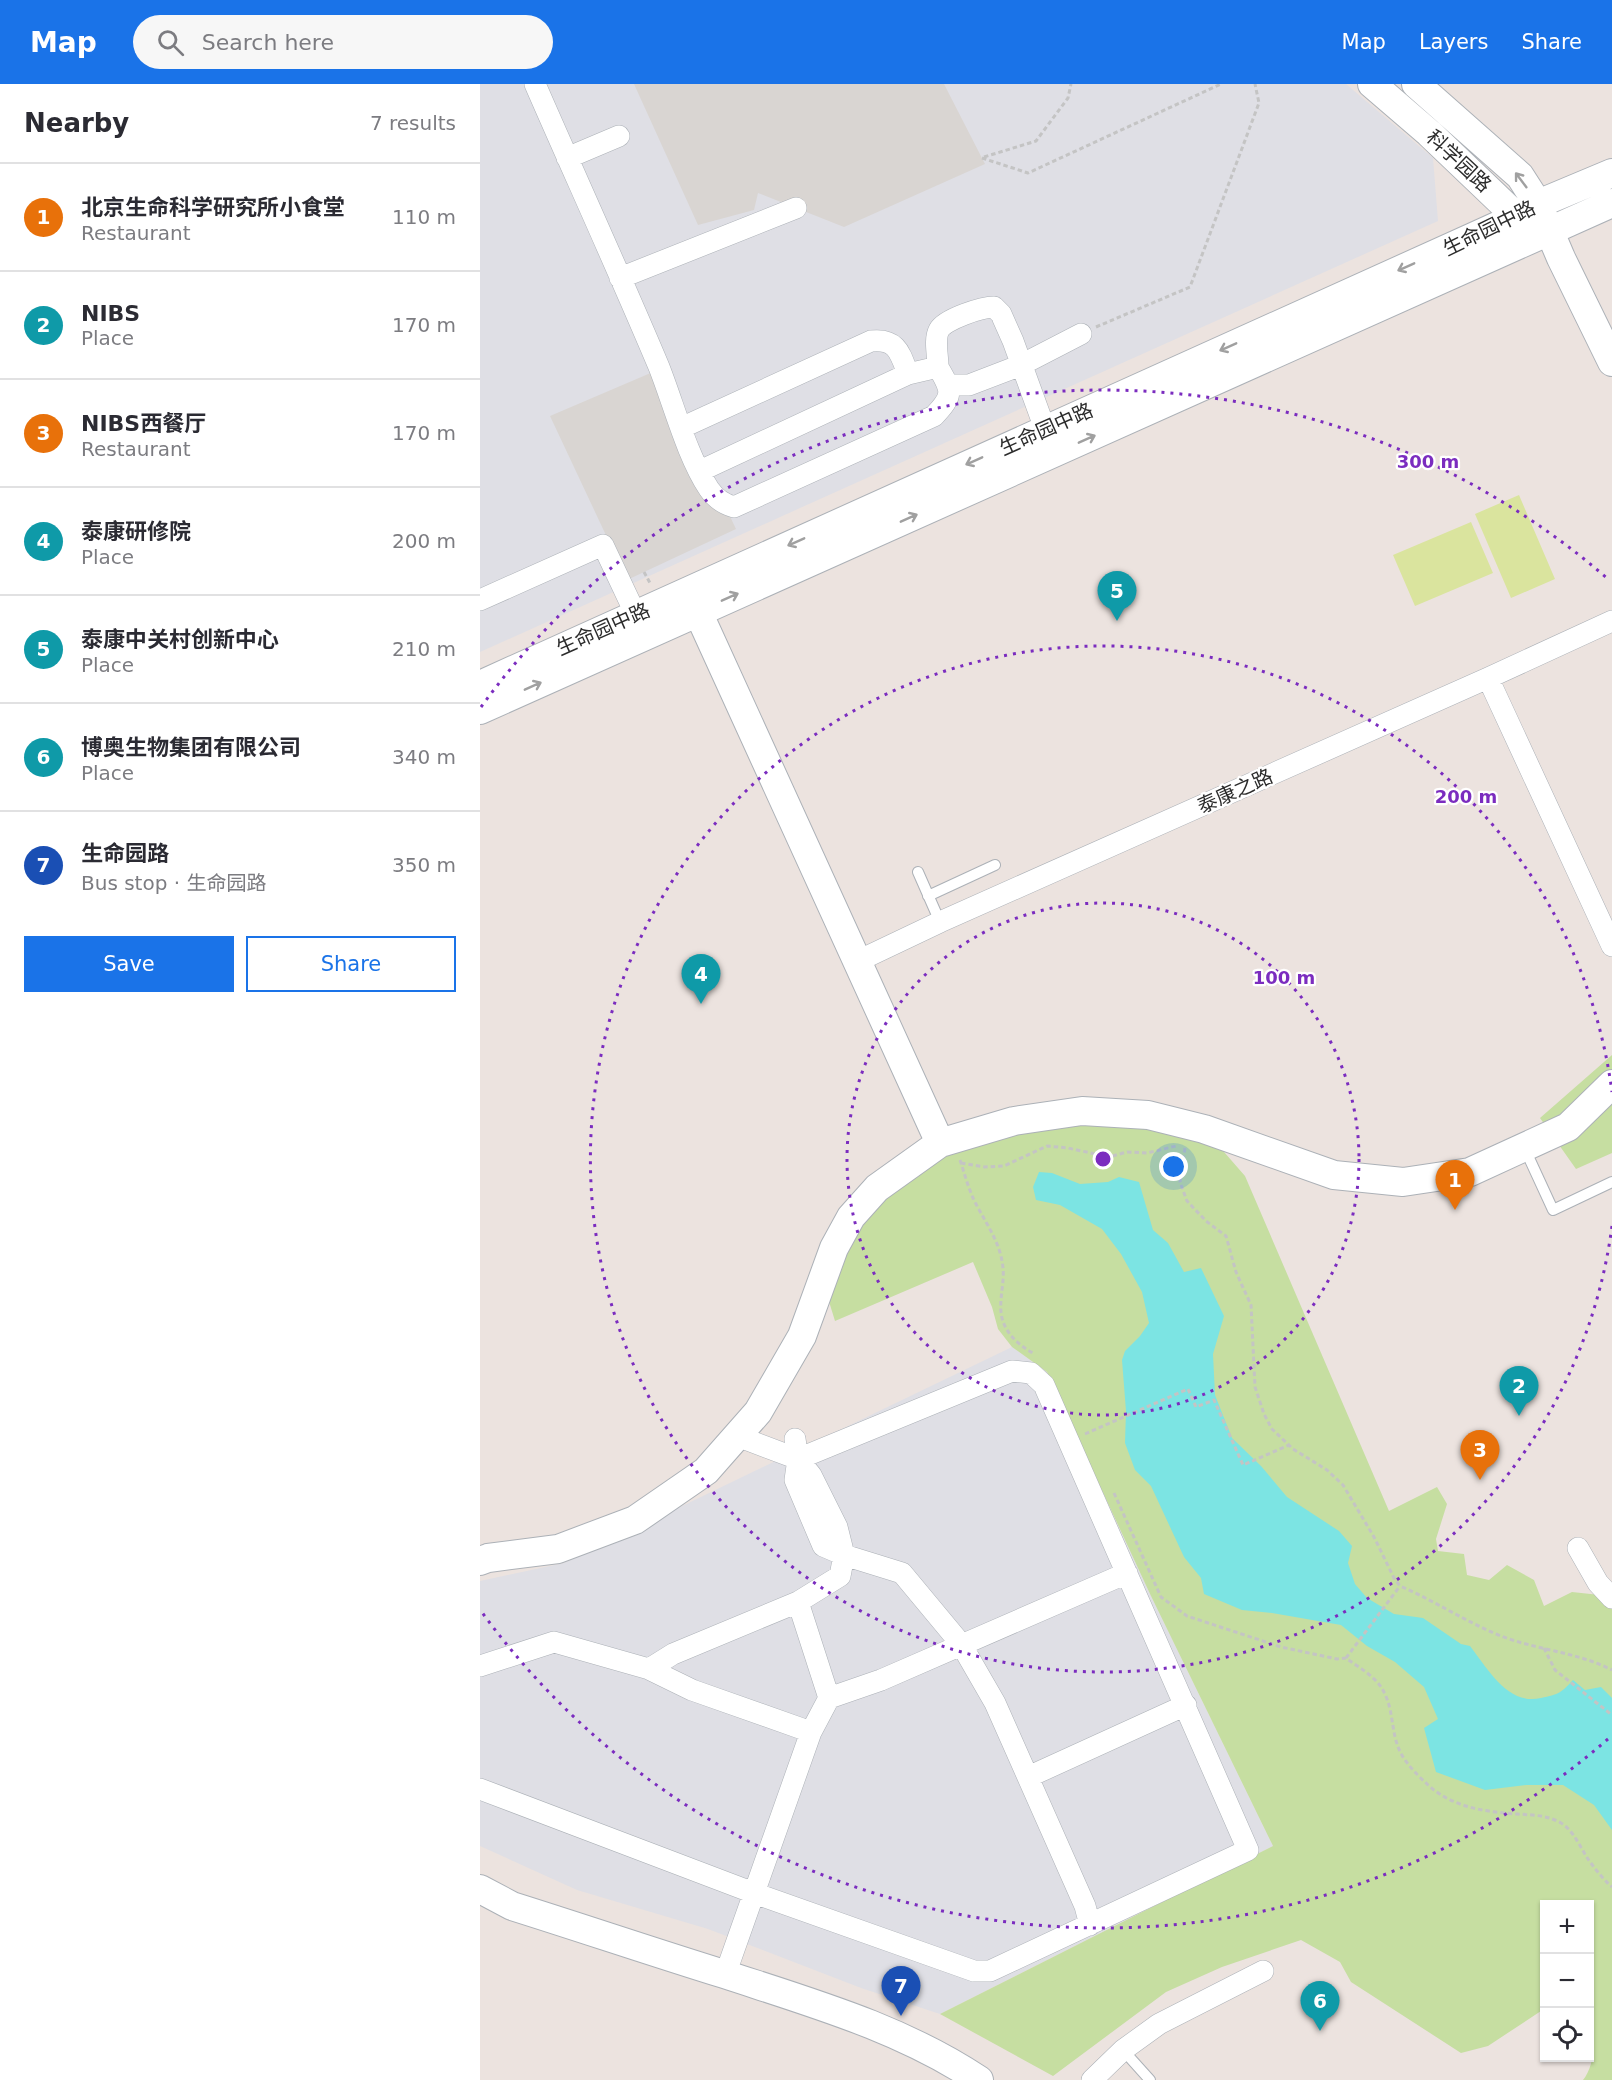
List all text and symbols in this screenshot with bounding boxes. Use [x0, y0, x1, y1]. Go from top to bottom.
search box [133, 15, 553, 69]
text: Map [30, 26, 97, 59]
icon: search [154, 26, 187, 59]
text: Search here [202, 30, 334, 55]
text: Map [1342, 30, 1386, 54]
text: Layers [1419, 30, 1488, 54]
text: Share [1521, 30, 1582, 54]
text: Nearby [24, 108, 129, 138]
text: 7 results [370, 111, 456, 135]
street label: 科学园路 [1422, 125, 1496, 197]
one-way arrow [1515, 172, 1528, 188]
text: 北京生命科学研究所小食堂 [81, 195, 345, 220]
street label: 生命园中路 [1439, 195, 1539, 261]
text: 1 [37, 205, 50, 229]
text: 110 m [392, 205, 456, 229]
text: Restaurant [81, 221, 191, 245]
one-way arrow [1398, 262, 1416, 273]
text: NIBS [81, 301, 140, 326]
text: 2 [37, 313, 50, 337]
text: 170 m [392, 313, 456, 337]
text: Place [81, 326, 134, 350]
one-way arrow [1220, 341, 1238, 353]
street label: 生命园中路 [995, 398, 1097, 460]
text: NIBS西餐厅 [81, 411, 206, 436]
text: 3 [37, 421, 50, 445]
text: 170 m [392, 421, 456, 445]
one-way arrow [1077, 433, 1095, 444]
text: Restaurant [81, 437, 191, 461]
text: 300 m [1397, 451, 1459, 472]
one-way arrow [965, 456, 983, 468]
one-way arrow [899, 512, 917, 523]
text: 泰康研修院 [81, 519, 191, 544]
text: 4 [37, 529, 50, 553]
text: 200 m [392, 529, 456, 553]
one-way arrow [788, 537, 806, 548]
text: Place [81, 545, 134, 569]
pin: 5 [1098, 572, 1136, 621]
one-way arrow [721, 591, 739, 603]
street label: 生命园中路 [552, 598, 654, 660]
text: 泰康中关村创新中心 [81, 627, 279, 652]
text: 5 [37, 637, 50, 661]
text: 210 m [392, 637, 456, 661]
text: Place [81, 653, 134, 677]
one-way arrow [524, 680, 542, 691]
text: 博奥生物集团有限公司 [81, 735, 301, 760]
text: 6 [37, 745, 50, 769]
text: 340 m [392, 745, 456, 769]
text: Place [81, 761, 134, 785]
street label: 泰康之路 [1194, 764, 1276, 818]
text: 200 m [1435, 786, 1497, 807]
text: 生命园路 [81, 841, 169, 866]
text: 7 [37, 853, 50, 877]
text: 350 m [392, 853, 456, 877]
text: Bus stop · 生命园路 [81, 871, 266, 895]
button: Save [24, 936, 234, 992]
button: Share [246, 936, 456, 992]
pin: 4 [682, 954, 720, 1004]
text: 100 m [1253, 967, 1315, 988]
centre of rings [1093, 1149, 1113, 1169]
your location [1159, 1152, 1188, 1181]
pin: 1 [1436, 1160, 1474, 1210]
pin: 2 [1500, 1366, 1538, 1416]
pin: 3 [1460, 1430, 1500, 1480]
map controls [1540, 1900, 1594, 2062]
button: + [1540, 1900, 1594, 1954]
button: − [1540, 1954, 1594, 2008]
pin: 7 [882, 1966, 920, 2016]
pin: 6 [1300, 1982, 1340, 2031]
button: locate [1540, 2008, 1594, 2062]

